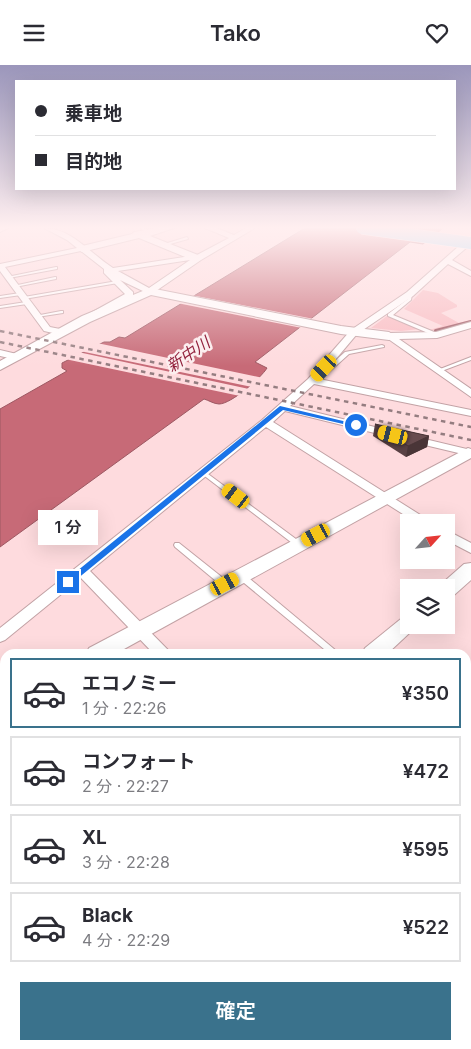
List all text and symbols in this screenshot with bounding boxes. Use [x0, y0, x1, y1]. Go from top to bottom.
icon: menu [20, 19, 48, 47]
icon: heart [423, 19, 451, 47]
text: Tako [210, 20, 261, 46]
text: 乗車地 [65, 102, 122, 125]
text: 目的地 [65, 150, 122, 173]
water label: 新中川 [163, 331, 215, 376]
car [308, 352, 339, 384]
route start [345, 414, 367, 436]
car [376, 424, 409, 446]
car [219, 481, 252, 511]
callout: 1 分 [38, 509, 98, 545]
north arrow [400, 514, 455, 569]
map controls [400, 514, 455, 634]
text: 1 分 [55, 517, 81, 537]
car [299, 521, 332, 549]
car [208, 570, 241, 598]
route end [57, 571, 79, 593]
button: layers [400, 579, 455, 634]
icon: car [22, 671, 67, 716]
text: エコノミー [82, 672, 177, 695]
text: ¥350 [402, 682, 449, 705]
text: 1 分 · 22:26 [82, 698, 166, 718]
icon: car [22, 749, 67, 794]
text: コンフォート [82, 750, 195, 773]
text: ¥472 [403, 760, 449, 783]
text: 2 分 · 22:27 [82, 776, 169, 796]
text: XL [82, 826, 107, 849]
icon: car [22, 827, 67, 872]
text: ¥595 [402, 838, 449, 861]
text: 3 分 · 22:28 [82, 852, 170, 872]
text: Black [82, 904, 133, 927]
icon: car [22, 905, 67, 950]
text: ¥522 [403, 916, 449, 939]
text: 4 分 · 22:29 [82, 930, 170, 950]
button: 確定 [20, 982, 451, 1040]

